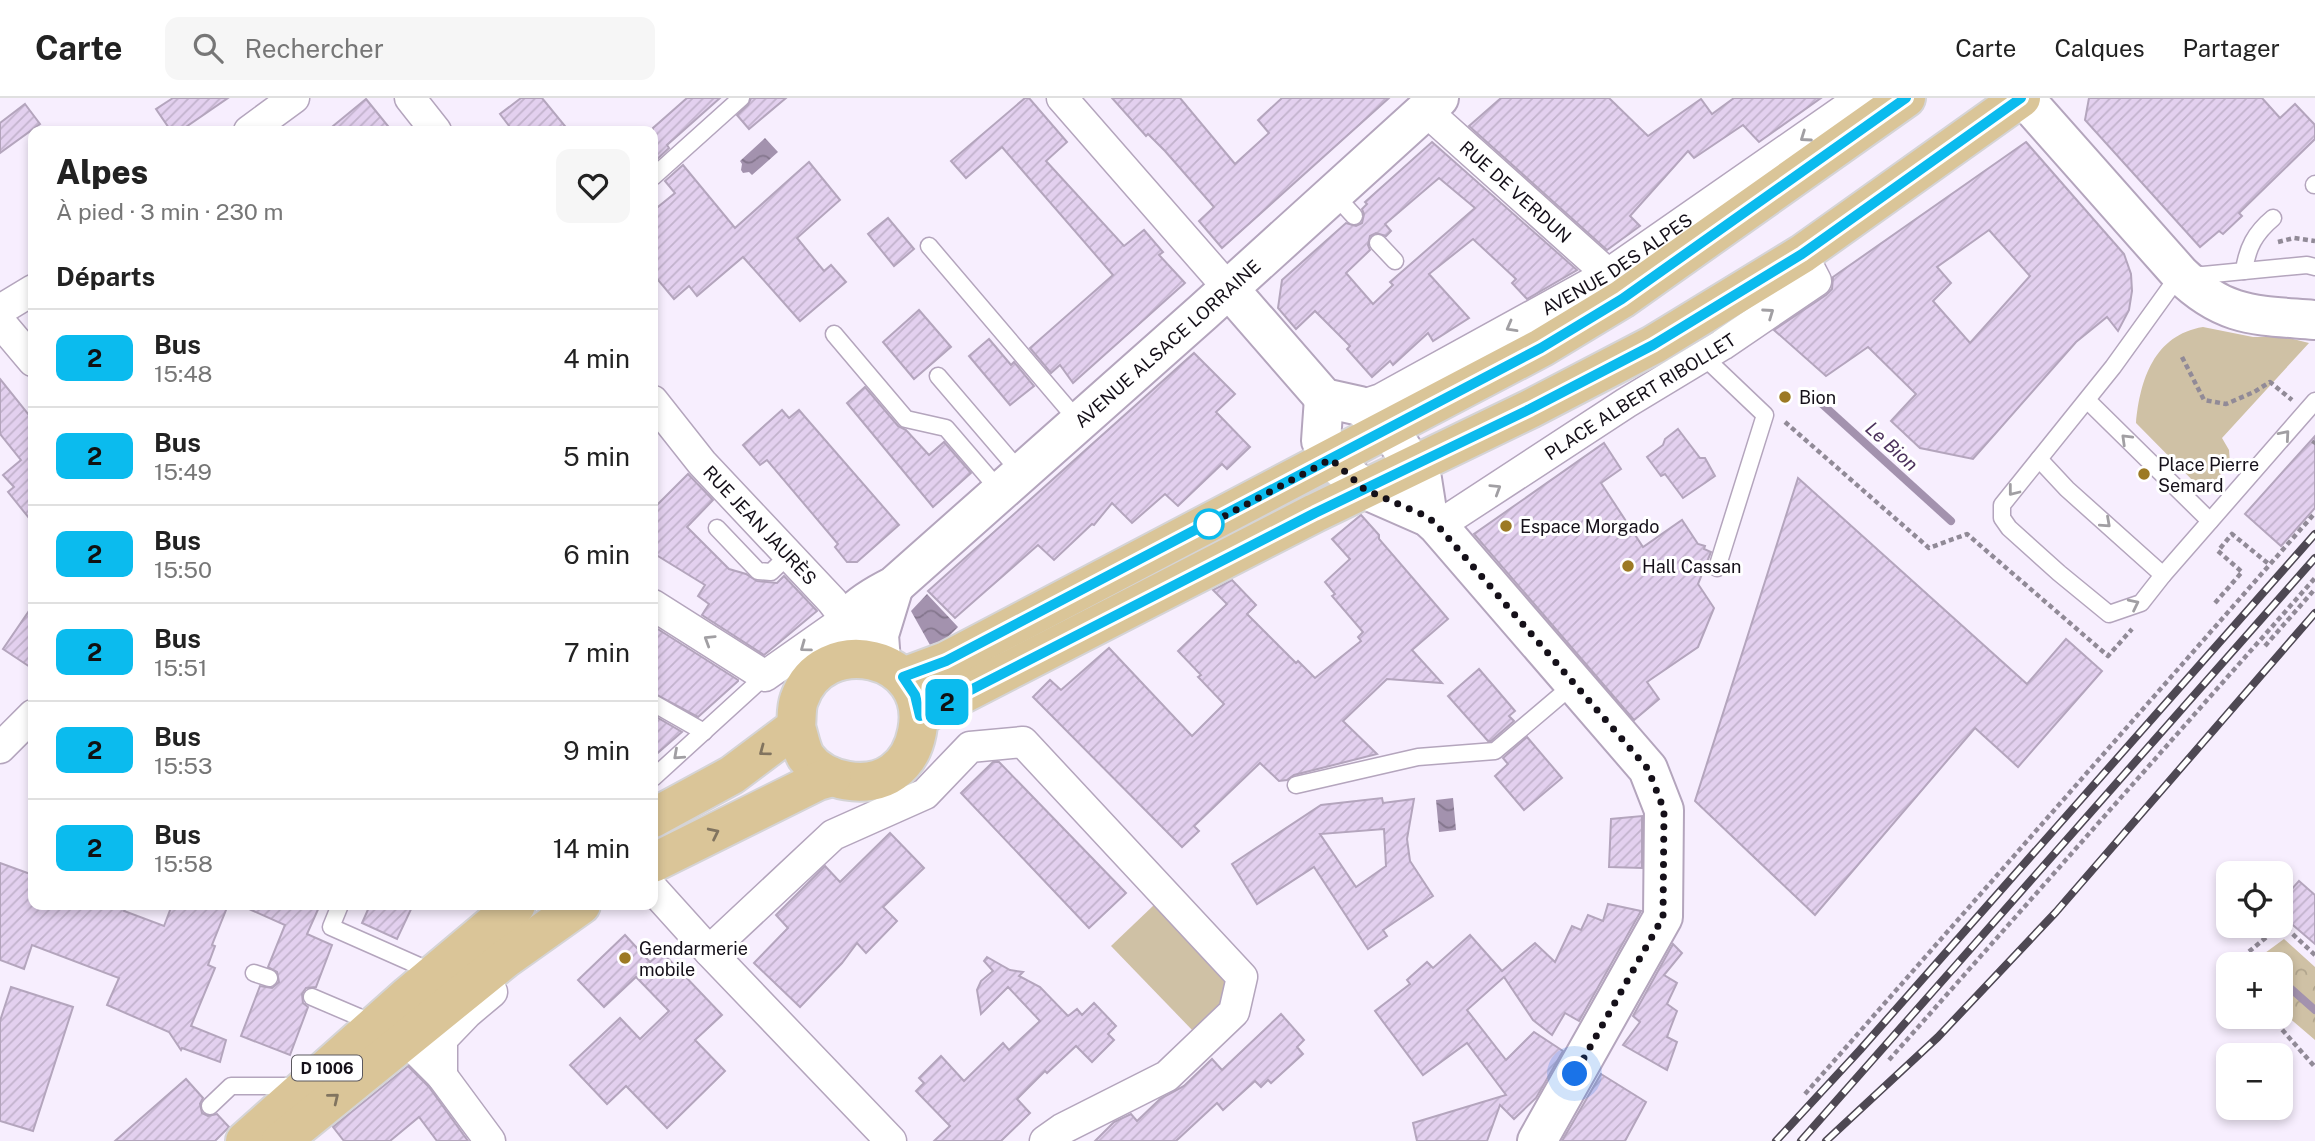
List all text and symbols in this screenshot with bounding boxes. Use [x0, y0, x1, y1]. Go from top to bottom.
search box [165, 17, 655, 80]
text: Carte [35, 29, 123, 67]
icon: search [189, 29, 227, 67]
text: Rechercher [245, 33, 384, 64]
text: Carte [1955, 34, 2016, 62]
text: Calques [2054, 34, 2145, 62]
text: Partager [2183, 34, 2280, 62]
one-way arrow [1800, 129, 1813, 141]
street label: RUE DE VERDUN [1456, 136, 1576, 247]
button: heart [556, 149, 630, 223]
text: Alpes [56, 153, 148, 191]
text: À pied · 3 min · 230 m [56, 198, 283, 225]
street label: AVENUE DES ALPES [1538, 208, 1696, 319]
street label: AVENUE ALSACE LORRAINE [1070, 255, 1264, 431]
text: Départs [56, 261, 155, 292]
one-way arrow [1761, 309, 1774, 321]
one-way arrow [1506, 319, 1519, 332]
street label: PLACE ALBERT RIBOLLET [1540, 328, 1740, 464]
text: Bus [154, 329, 201, 360]
text: 4 min [563, 343, 630, 374]
text: 2 [87, 344, 102, 372]
text: 15:48 [154, 360, 212, 387]
place label: Bion [1799, 387, 1836, 408]
marker: Bion [1777, 389, 1793, 405]
water label: Le Bion [1861, 417, 1923, 475]
text: Bus [154, 427, 201, 458]
one-way arrow [2277, 430, 2289, 443]
one-way arrow [2121, 434, 2134, 447]
text: 5 min [563, 441, 630, 472]
text: 2 [87, 442, 102, 470]
place label: Place Pierre Semard [2158, 454, 2259, 496]
text: 15:49 [154, 458, 212, 485]
street label: RUE JEAN JAURÈS [699, 461, 821, 589]
marker: Place Pierre Semard [2136, 466, 2152, 482]
one-way arrow [2008, 484, 2021, 496]
one-way arrow [1488, 485, 1501, 498]
unlabelled marker [1194, 509, 1224, 539]
one-way arrow [2098, 515, 2111, 528]
place label: Espace Morgado [1520, 516, 1659, 537]
marker: Espace Morgado [1498, 518, 1514, 534]
text: Bus [154, 525, 201, 556]
text: 6 min [563, 539, 630, 570]
text: 2 [87, 540, 102, 568]
text: 15:50 [154, 556, 212, 583]
place label: Hall Cassan [1642, 556, 1741, 577]
marker: Hall Cassan [1620, 558, 1636, 574]
one-way arrow [2127, 599, 2140, 612]
text: Bus [154, 623, 201, 654]
one-way arrow [703, 636, 716, 649]
text: 7 min [564, 637, 630, 668]
text: 2 [87, 638, 102, 666]
one-way arrow [800, 639, 813, 651]
text: 15:51 [154, 654, 207, 681]
line badge: 2 [924, 679, 970, 725]
text: 2 [939, 688, 955, 716]
text: Bus [154, 721, 201, 752]
text: 9 min [563, 735, 630, 766]
text: 2 [87, 736, 102, 764]
one-way arrow [759, 742, 772, 755]
one-way arrow [673, 747, 686, 759]
text: 15:53 [154, 752, 213, 779]
text: Bus [154, 819, 201, 850]
one-way arrow [707, 828, 719, 842]
text: 14 min [553, 833, 630, 864]
text: 2 [87, 834, 102, 862]
text: 15:58 [154, 850, 213, 877]
map controls [2216, 861, 2293, 1120]
button: locate [2216, 861, 2293, 938]
place label: Gendarmerie mobile [639, 938, 748, 980]
marker: Gendarmerie mobile [617, 950, 633, 966]
button: + [2216, 952, 2293, 1029]
button: − [2216, 1043, 2293, 1120]
road number: D 1006 [292, 1056, 362, 1080]
your location [1557, 1056, 1592, 1091]
one-way arrow [326, 1094, 338, 1107]

